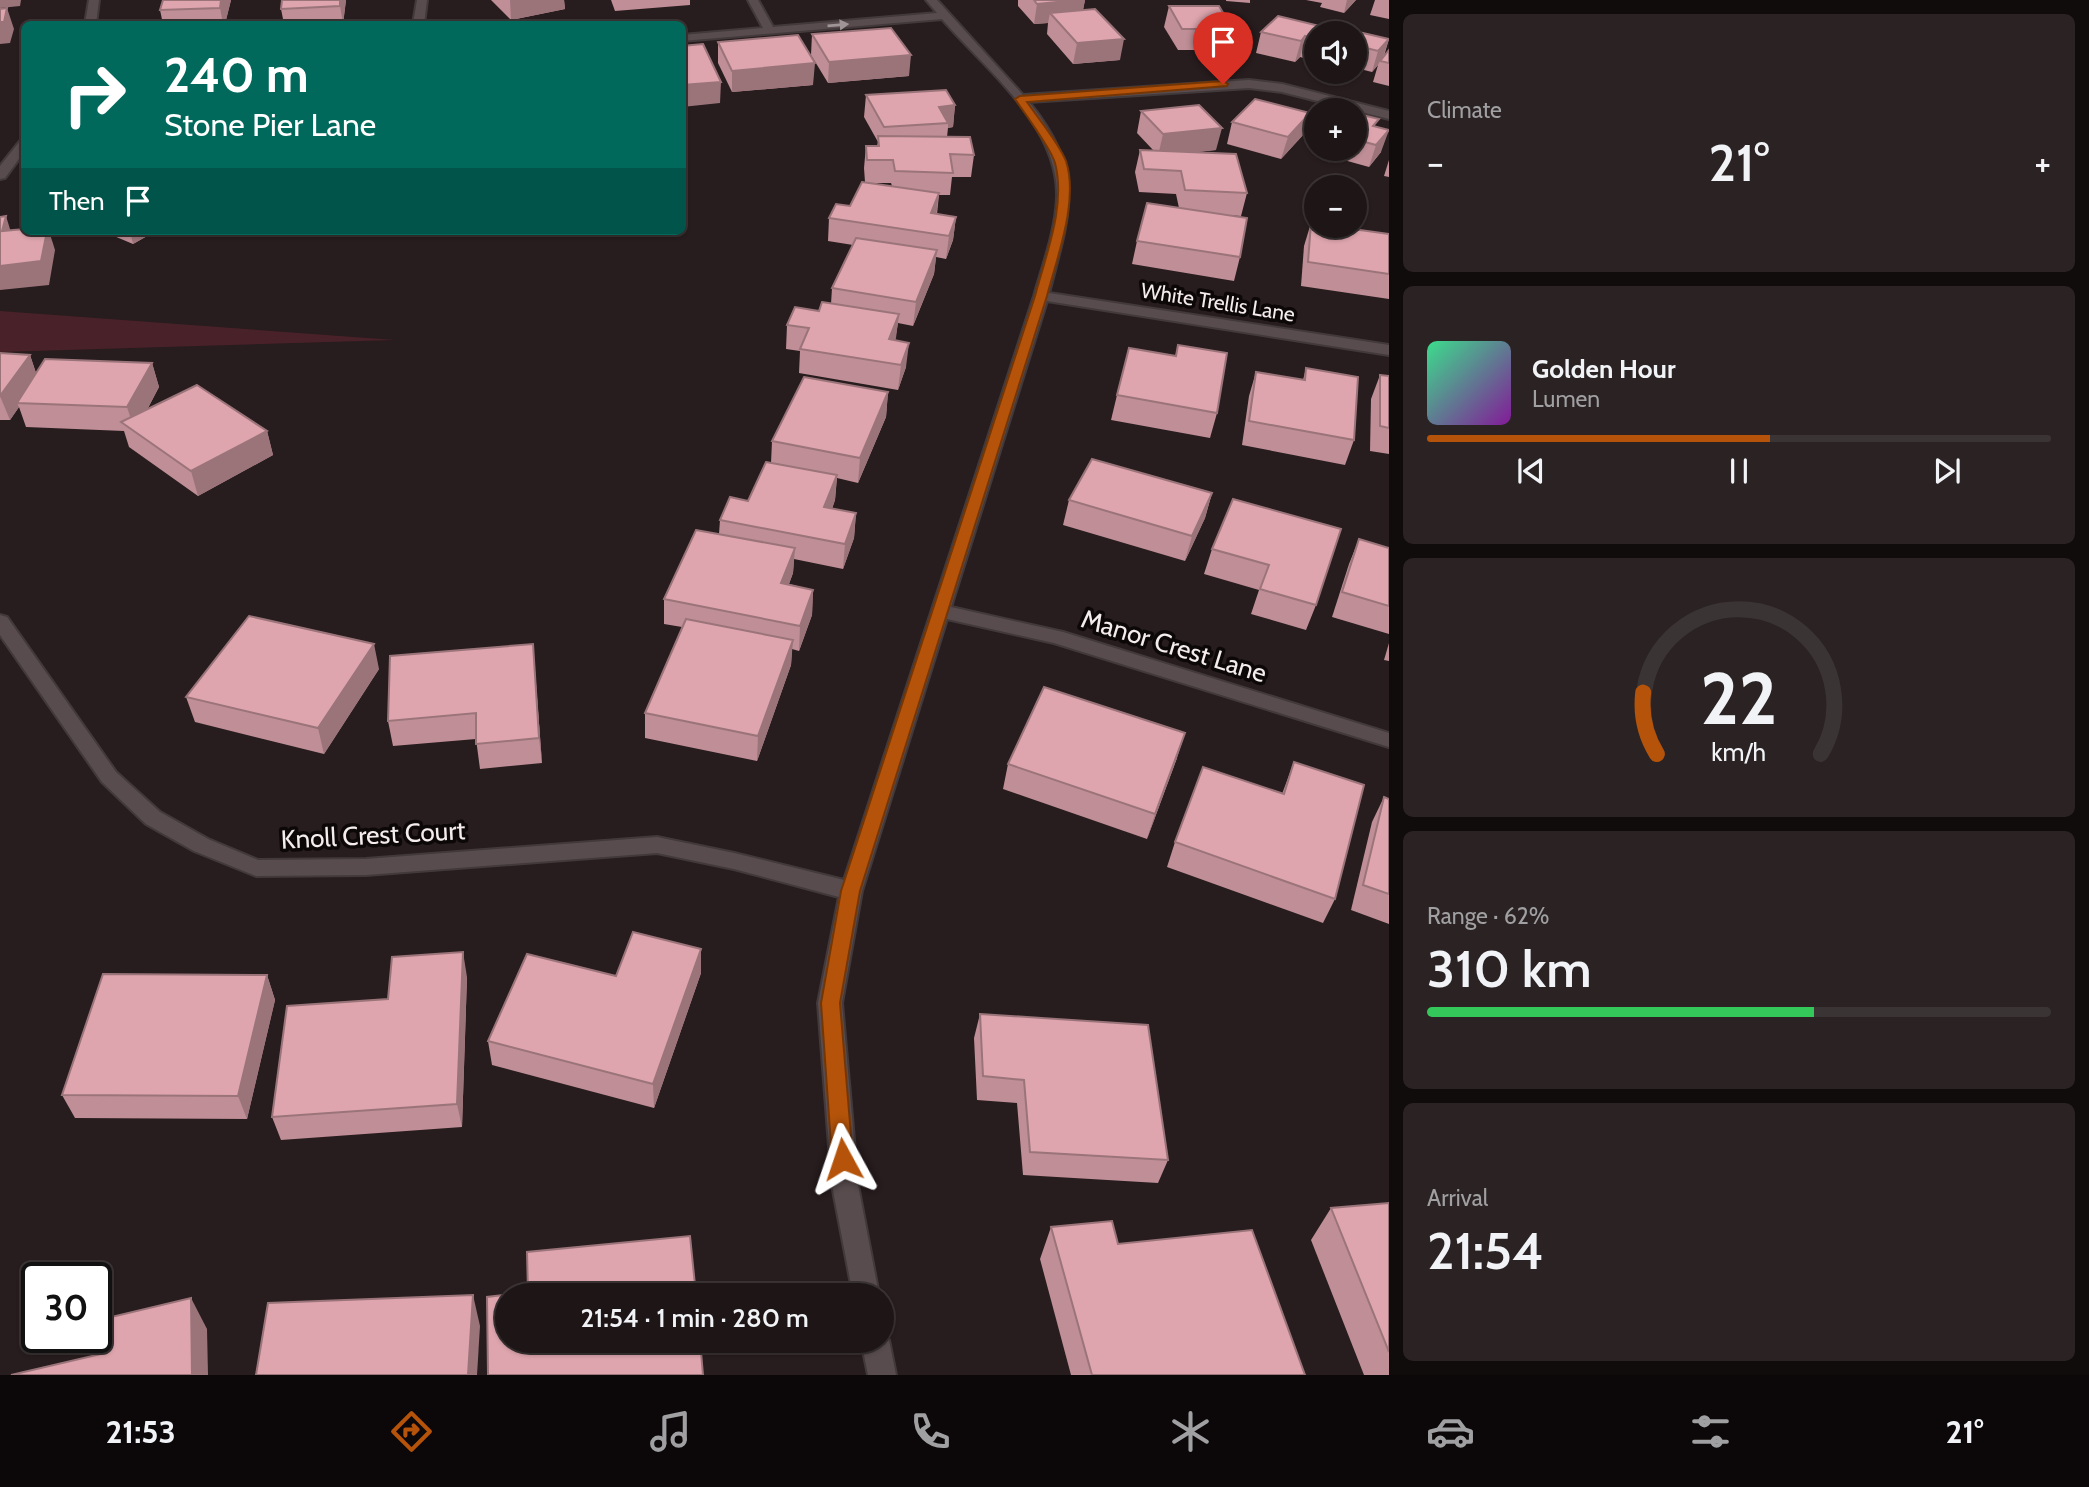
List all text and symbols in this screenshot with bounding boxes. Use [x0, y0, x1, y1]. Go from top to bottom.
pin [1193, 12.0, 1253, 84]
one-way arrow [827, 19, 849, 30]
map controls [1304, 21, 1367, 238]
button: sound [1304, 21, 1367, 84]
icon: arrive [1204, 23, 1242, 61]
text: 240 m [164, 45, 309, 104]
icon: right [49, 49, 140, 140]
text: Climate [1427, 96, 1502, 124]
button: + [1304, 98, 1367, 161]
text: Stone Pier Lane [164, 105, 376, 144]
text: 21° [1709, 131, 1769, 194]
text: − [1427, 139, 1444, 186]
text: + [2034, 139, 2051, 186]
button: − [1304, 175, 1367, 238]
icon: arrive [119, 182, 157, 220]
text: Then [49, 185, 105, 217]
street label: White Trellis Lane [1139, 277, 1297, 327]
text: Golden Hour [1532, 353, 1675, 385]
text: Lumen [1532, 385, 1600, 413]
icon: previous [1512, 452, 1550, 490]
icon: pause [1720, 452, 1758, 490]
icon: next [1928, 452, 1966, 490]
street label: Manor Crest Lane [1077, 603, 1271, 689]
text: 22 [1700, 654, 1778, 742]
text: km/h [1712, 736, 1766, 766]
street label: Knoll Crest Court [280, 814, 466, 856]
text: Range · 62% [1427, 902, 1550, 930]
text: 310 km [1427, 937, 1592, 1000]
position arrow [806, 1122, 880, 1196]
text: Arrival [1427, 1184, 1488, 1212]
text: 21:54 [1427, 1219, 1544, 1282]
speed limit sign: 30 [21, 1262, 112, 1353]
text: 21:54 · 1 min · 280 m [580, 1302, 809, 1334]
icon: directions [387, 1407, 436, 1456]
icon: music [646, 1407, 695, 1456]
icon: phone [906, 1407, 955, 1456]
icon: climate [1166, 1407, 1215, 1456]
icon: car [1426, 1407, 1475, 1456]
icon: filters [1686, 1407, 1735, 1456]
text: 21:53 [105, 1412, 176, 1451]
text: 21° [1945, 1412, 1983, 1451]

